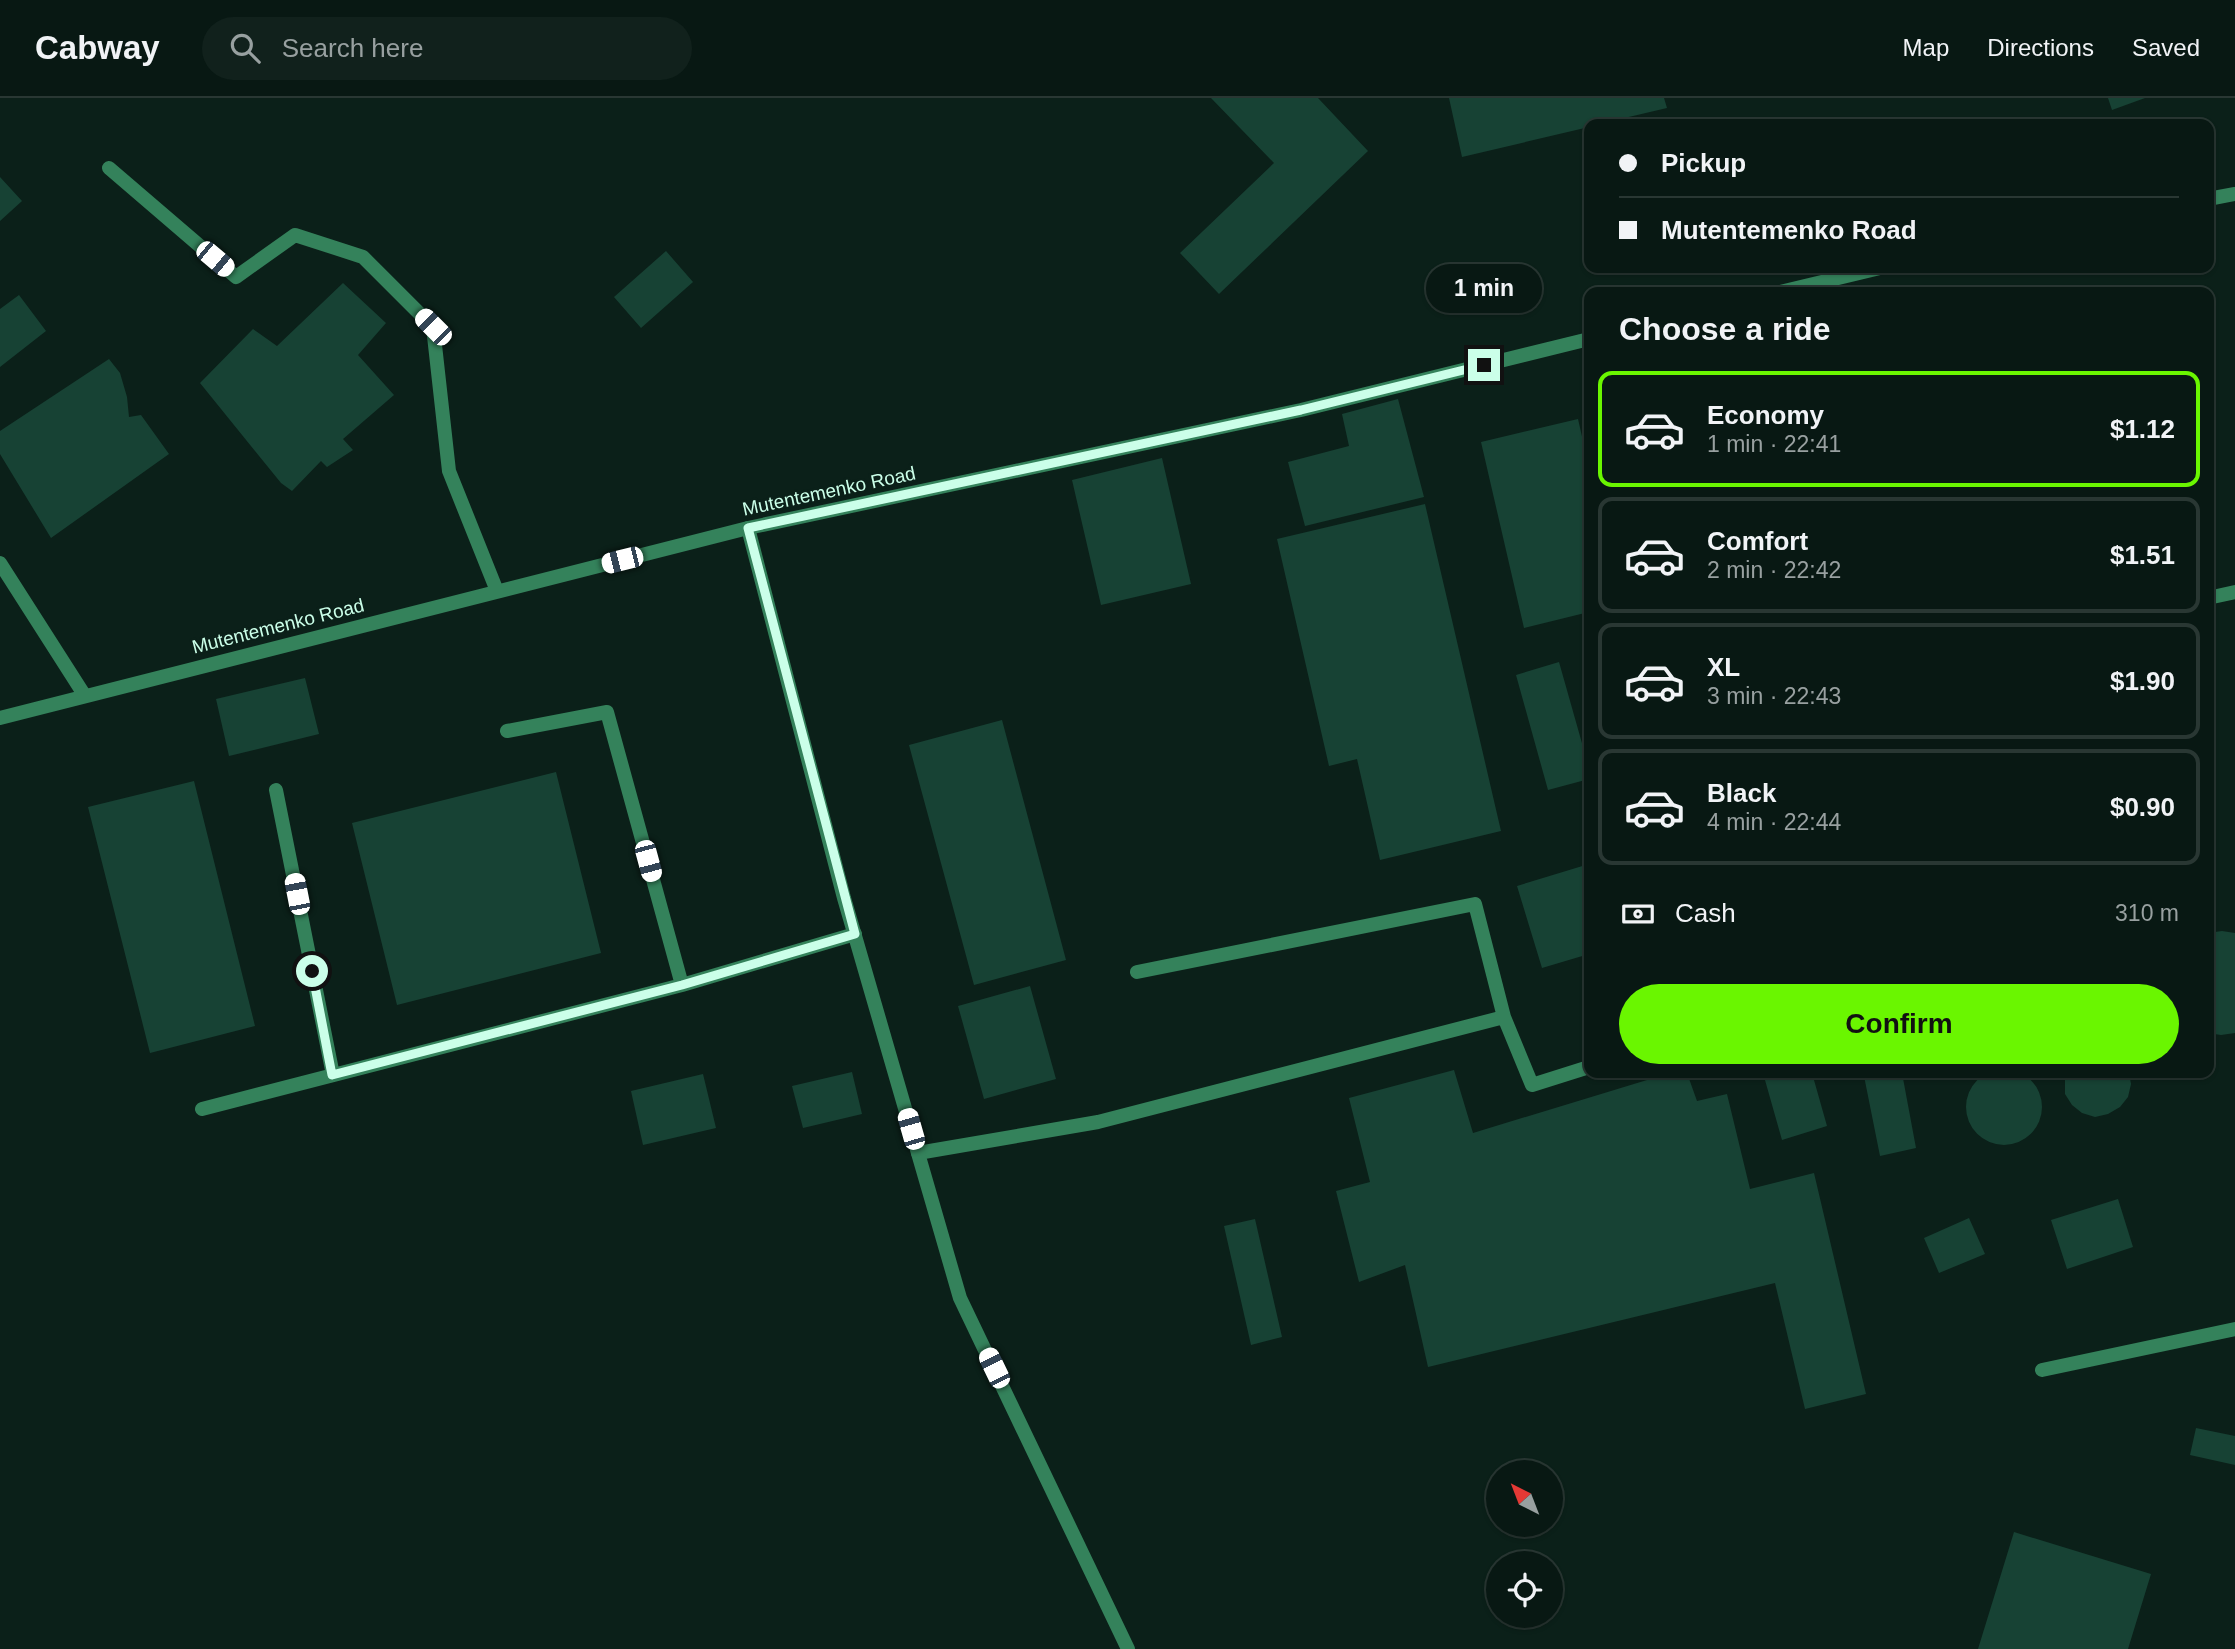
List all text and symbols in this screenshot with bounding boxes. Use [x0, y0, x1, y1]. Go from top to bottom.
search box [202, 17, 692, 80]
text: Cabway [35, 29, 160, 66]
icon: search [226, 29, 264, 67]
text: Search here [282, 33, 423, 63]
text: Map [1903, 34, 1949, 61]
text: Directions [1987, 34, 2094, 61]
text: Saved [2132, 34, 2200, 61]
text: Pickup [1661, 148, 1746, 178]
text: Mutentemenko Road [1661, 215, 1917, 245]
car [193, 237, 238, 281]
callout: 1 min [1426, 264, 1542, 313]
text: 1 min [1454, 275, 1514, 301]
car [411, 305, 456, 349]
text: Choose a ride [1619, 311, 1831, 347]
route end [1468, 349, 1500, 381]
icon: car [1623, 398, 1686, 461]
text: Economy [1707, 400, 1824, 430]
text: $1.12 [2110, 414, 2175, 444]
text: 1 min · 22:41 [1707, 431, 1841, 457]
street label: Mutentemenko Road [741, 462, 917, 520]
icon: car [1623, 524, 1686, 587]
text: Comfort [1707, 526, 1808, 556]
text: $1.51 [2110, 540, 2175, 570]
car [600, 545, 645, 575]
text: 2 min · 22:42 [1707, 557, 1841, 583]
street label: Mutentemenko Road [190, 594, 366, 658]
icon: car [1623, 650, 1686, 713]
text: XL [1707, 652, 1740, 682]
text: $1.90 [2110, 666, 2175, 696]
text: 3 min · 22:43 [1707, 683, 1841, 709]
icon: car [1623, 776, 1686, 839]
text: Black [1707, 778, 1776, 808]
text: $0.90 [2110, 792, 2175, 822]
text: 4 min · 22:44 [1707, 809, 1841, 835]
car [633, 838, 664, 884]
car [283, 871, 312, 917]
icon: cash [1619, 895, 1657, 933]
text: Cash [1675, 898, 1736, 928]
text: 310 m [2115, 900, 2179, 926]
route start [296, 955, 328, 987]
button: Confirm [1619, 984, 2179, 1064]
car [896, 1106, 927, 1152]
car [976, 1345, 1013, 1391]
north arrow [1486, 1460, 1563, 1536]
map controls [1486, 1460, 1563, 1628]
button: locate [1486, 1551, 1563, 1628]

